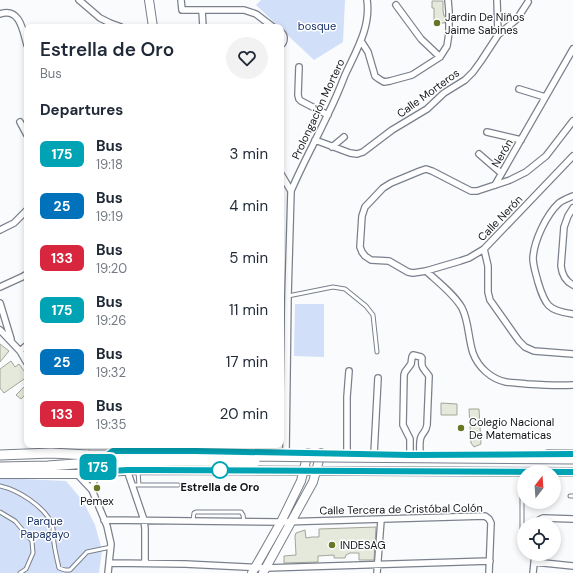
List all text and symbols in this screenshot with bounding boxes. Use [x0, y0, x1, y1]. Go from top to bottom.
place label: Jardin De Niños Jaime Sabines [445, 10, 524, 37]
marker: Jardin De Niños Jaime Sabines [432, 18, 442, 28]
park label: bosque [298, 19, 336, 33]
text: Estrella de Oro [40, 37, 174, 62]
button: heart [226, 37, 268, 79]
street label: Prolongación Mortero [289, 56, 347, 162]
text: Bus [40, 65, 62, 82]
street label: Calle Morteros [394, 66, 462, 120]
text: Departures [40, 100, 123, 120]
text: Bus [96, 136, 123, 156]
street label: Nerón [488, 136, 516, 170]
text: 3 min [230, 144, 268, 164]
text: 175 [52, 145, 73, 163]
text: 19:18 [96, 156, 123, 173]
text: Bus [96, 188, 123, 208]
street label: Calle Nerón [475, 192, 525, 244]
text: 4 min [229, 196, 268, 216]
text: 25 [54, 197, 70, 215]
text: 19:19 [96, 208, 123, 225]
text: Bus [96, 240, 123, 260]
text: 5 min [229, 248, 268, 268]
text: 133 [51, 249, 73, 267]
text: 19:20 [96, 260, 127, 277]
text: Bus [96, 292, 123, 312]
text: 11 min [229, 300, 268, 320]
text: 175 [52, 301, 73, 319]
text: 19:26 [96, 312, 127, 329]
text: Bus [96, 344, 123, 364]
text: 17 min [226, 352, 268, 372]
text: 25 [54, 353, 70, 371]
text: 19:32 [96, 364, 126, 381]
text: Bus [96, 396, 123, 416]
text: 20 min [220, 404, 268, 424]
text: 133 [51, 405, 73, 423]
place label: Colegio Nacional De Matematicas [469, 415, 554, 442]
text: 19:35 [96, 416, 126, 433]
marker: Colegio Nacional De Matematicas [456, 423, 466, 433]
line badge: 175 [75, 454, 121, 480]
text: 175 [88, 458, 109, 476]
marker: Estrella de Oro [211, 461, 229, 479]
north arrow [517, 465, 561, 509]
map controls [517, 465, 561, 561]
place label: Estrella de Oro [181, 480, 260, 494]
marker: Pemex [92, 483, 102, 493]
place label: Pemex [80, 494, 114, 508]
street label: Calle Tercera de Cristóbal Colón [319, 501, 483, 517]
park label: Parque Papagayo [20, 514, 70, 541]
button: locate [517, 517, 561, 561]
place label: INDESAG [340, 538, 386, 552]
marker: INDESAG [327, 540, 337, 550]

